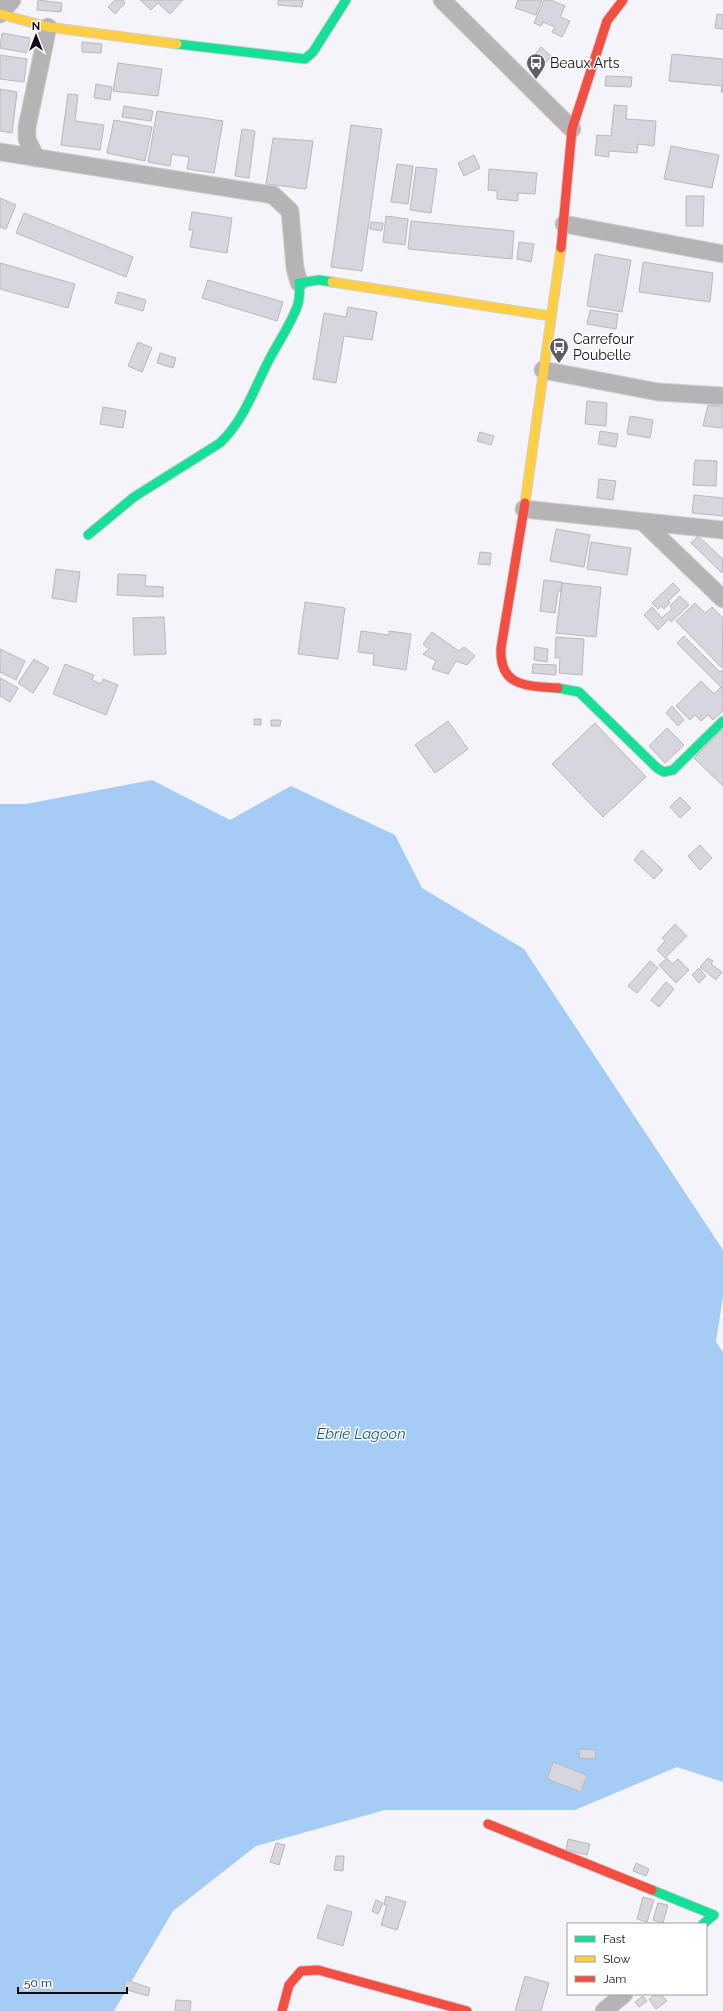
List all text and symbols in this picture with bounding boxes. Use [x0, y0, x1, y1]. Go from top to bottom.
north arrow [16, 16, 56, 56]
text: N [32, 20, 40, 33]
bus stop icon: Beaux Arts [525, 52, 547, 80]
place label: Beaux Arts [550, 55, 620, 71]
place label: Carrefour Poubelle [573, 331, 634, 363]
bus stop icon: Carrefour Poubelle [548, 336, 570, 364]
water label: Ébrié Lagoon [316, 1425, 406, 1443]
legend [567, 1923, 707, 1995]
text: Fast [603, 1932, 626, 1946]
text: Slow [603, 1952, 630, 1966]
scale bar [18, 1969, 127, 1995]
text: Jam [603, 1972, 626, 1986]
text: 50 m [24, 1976, 52, 1990]

